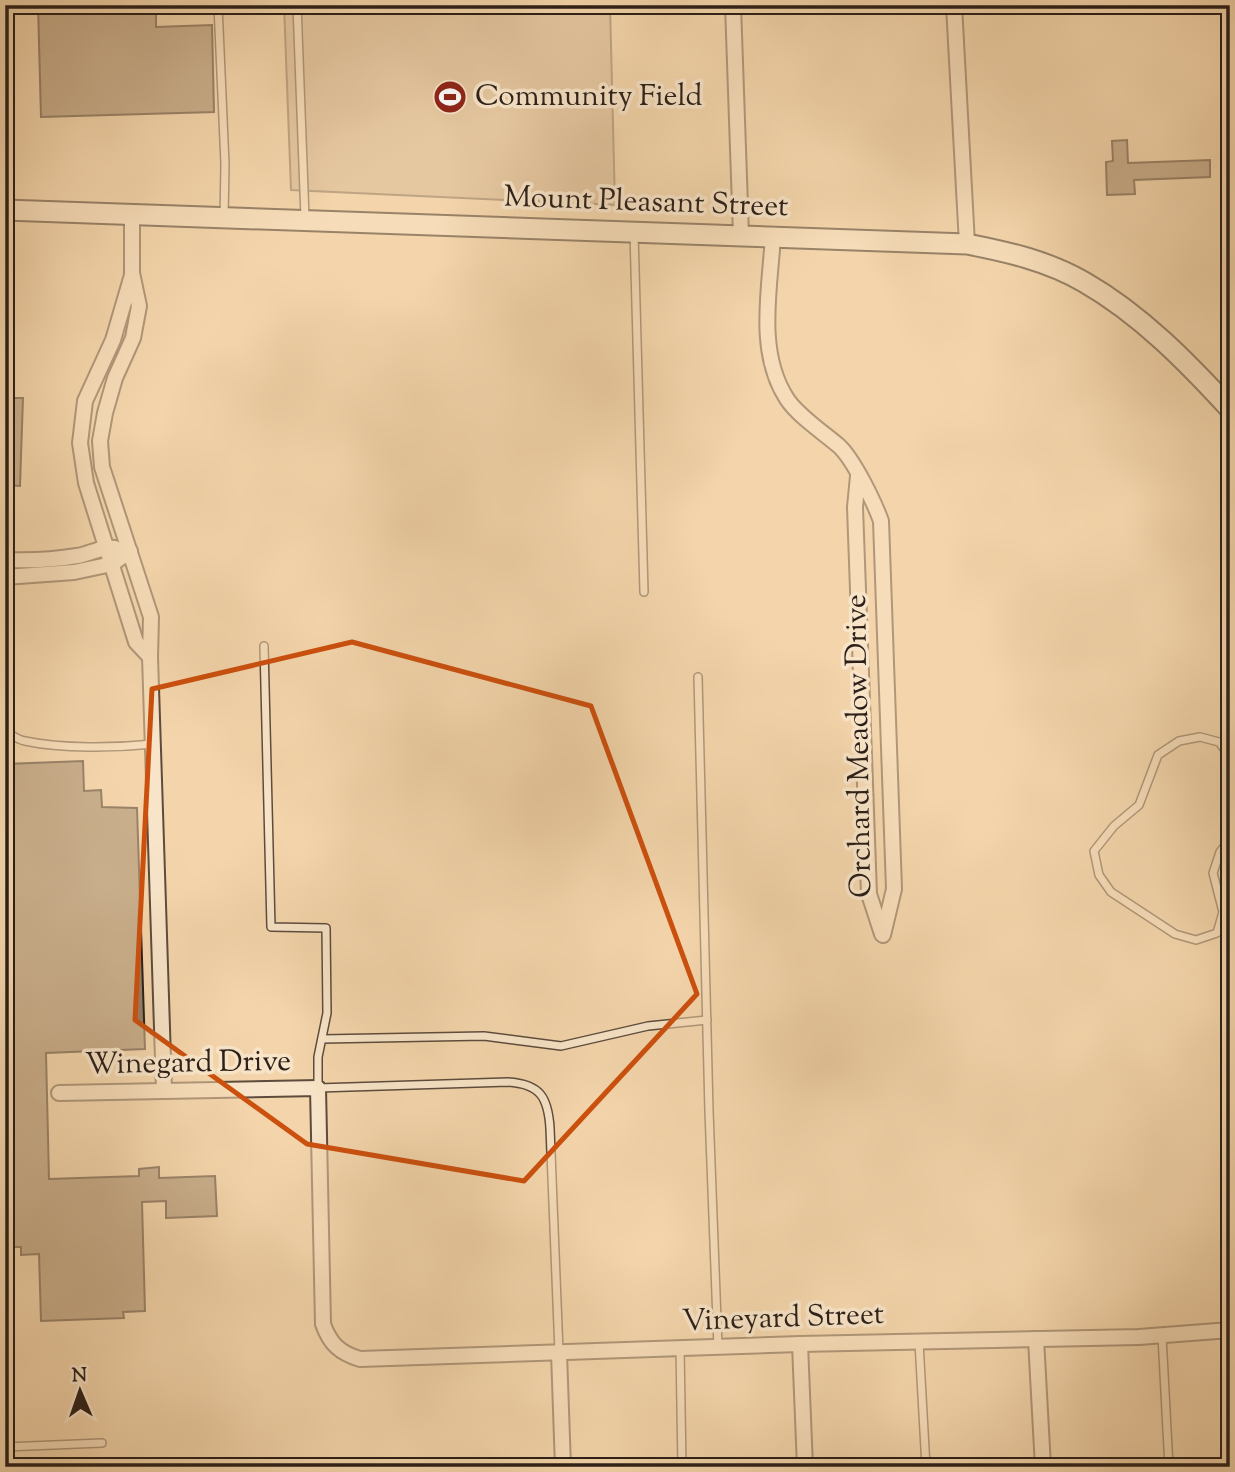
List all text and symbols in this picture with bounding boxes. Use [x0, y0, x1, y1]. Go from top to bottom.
place label: Community Field [475, 76, 702, 119]
sports icon: Community Field [431, 78, 469, 116]
street label: Mount Pleasant Street [503, 177, 789, 229]
street label: Orchard Meadow Drive [836, 594, 884, 898]
street label: Winegard Drive [84, 1041, 292, 1087]
street label: Vineyard Street [681, 1294, 885, 1344]
north arrow [46, 1356, 116, 1426]
text: N [71, 1363, 88, 1390]

